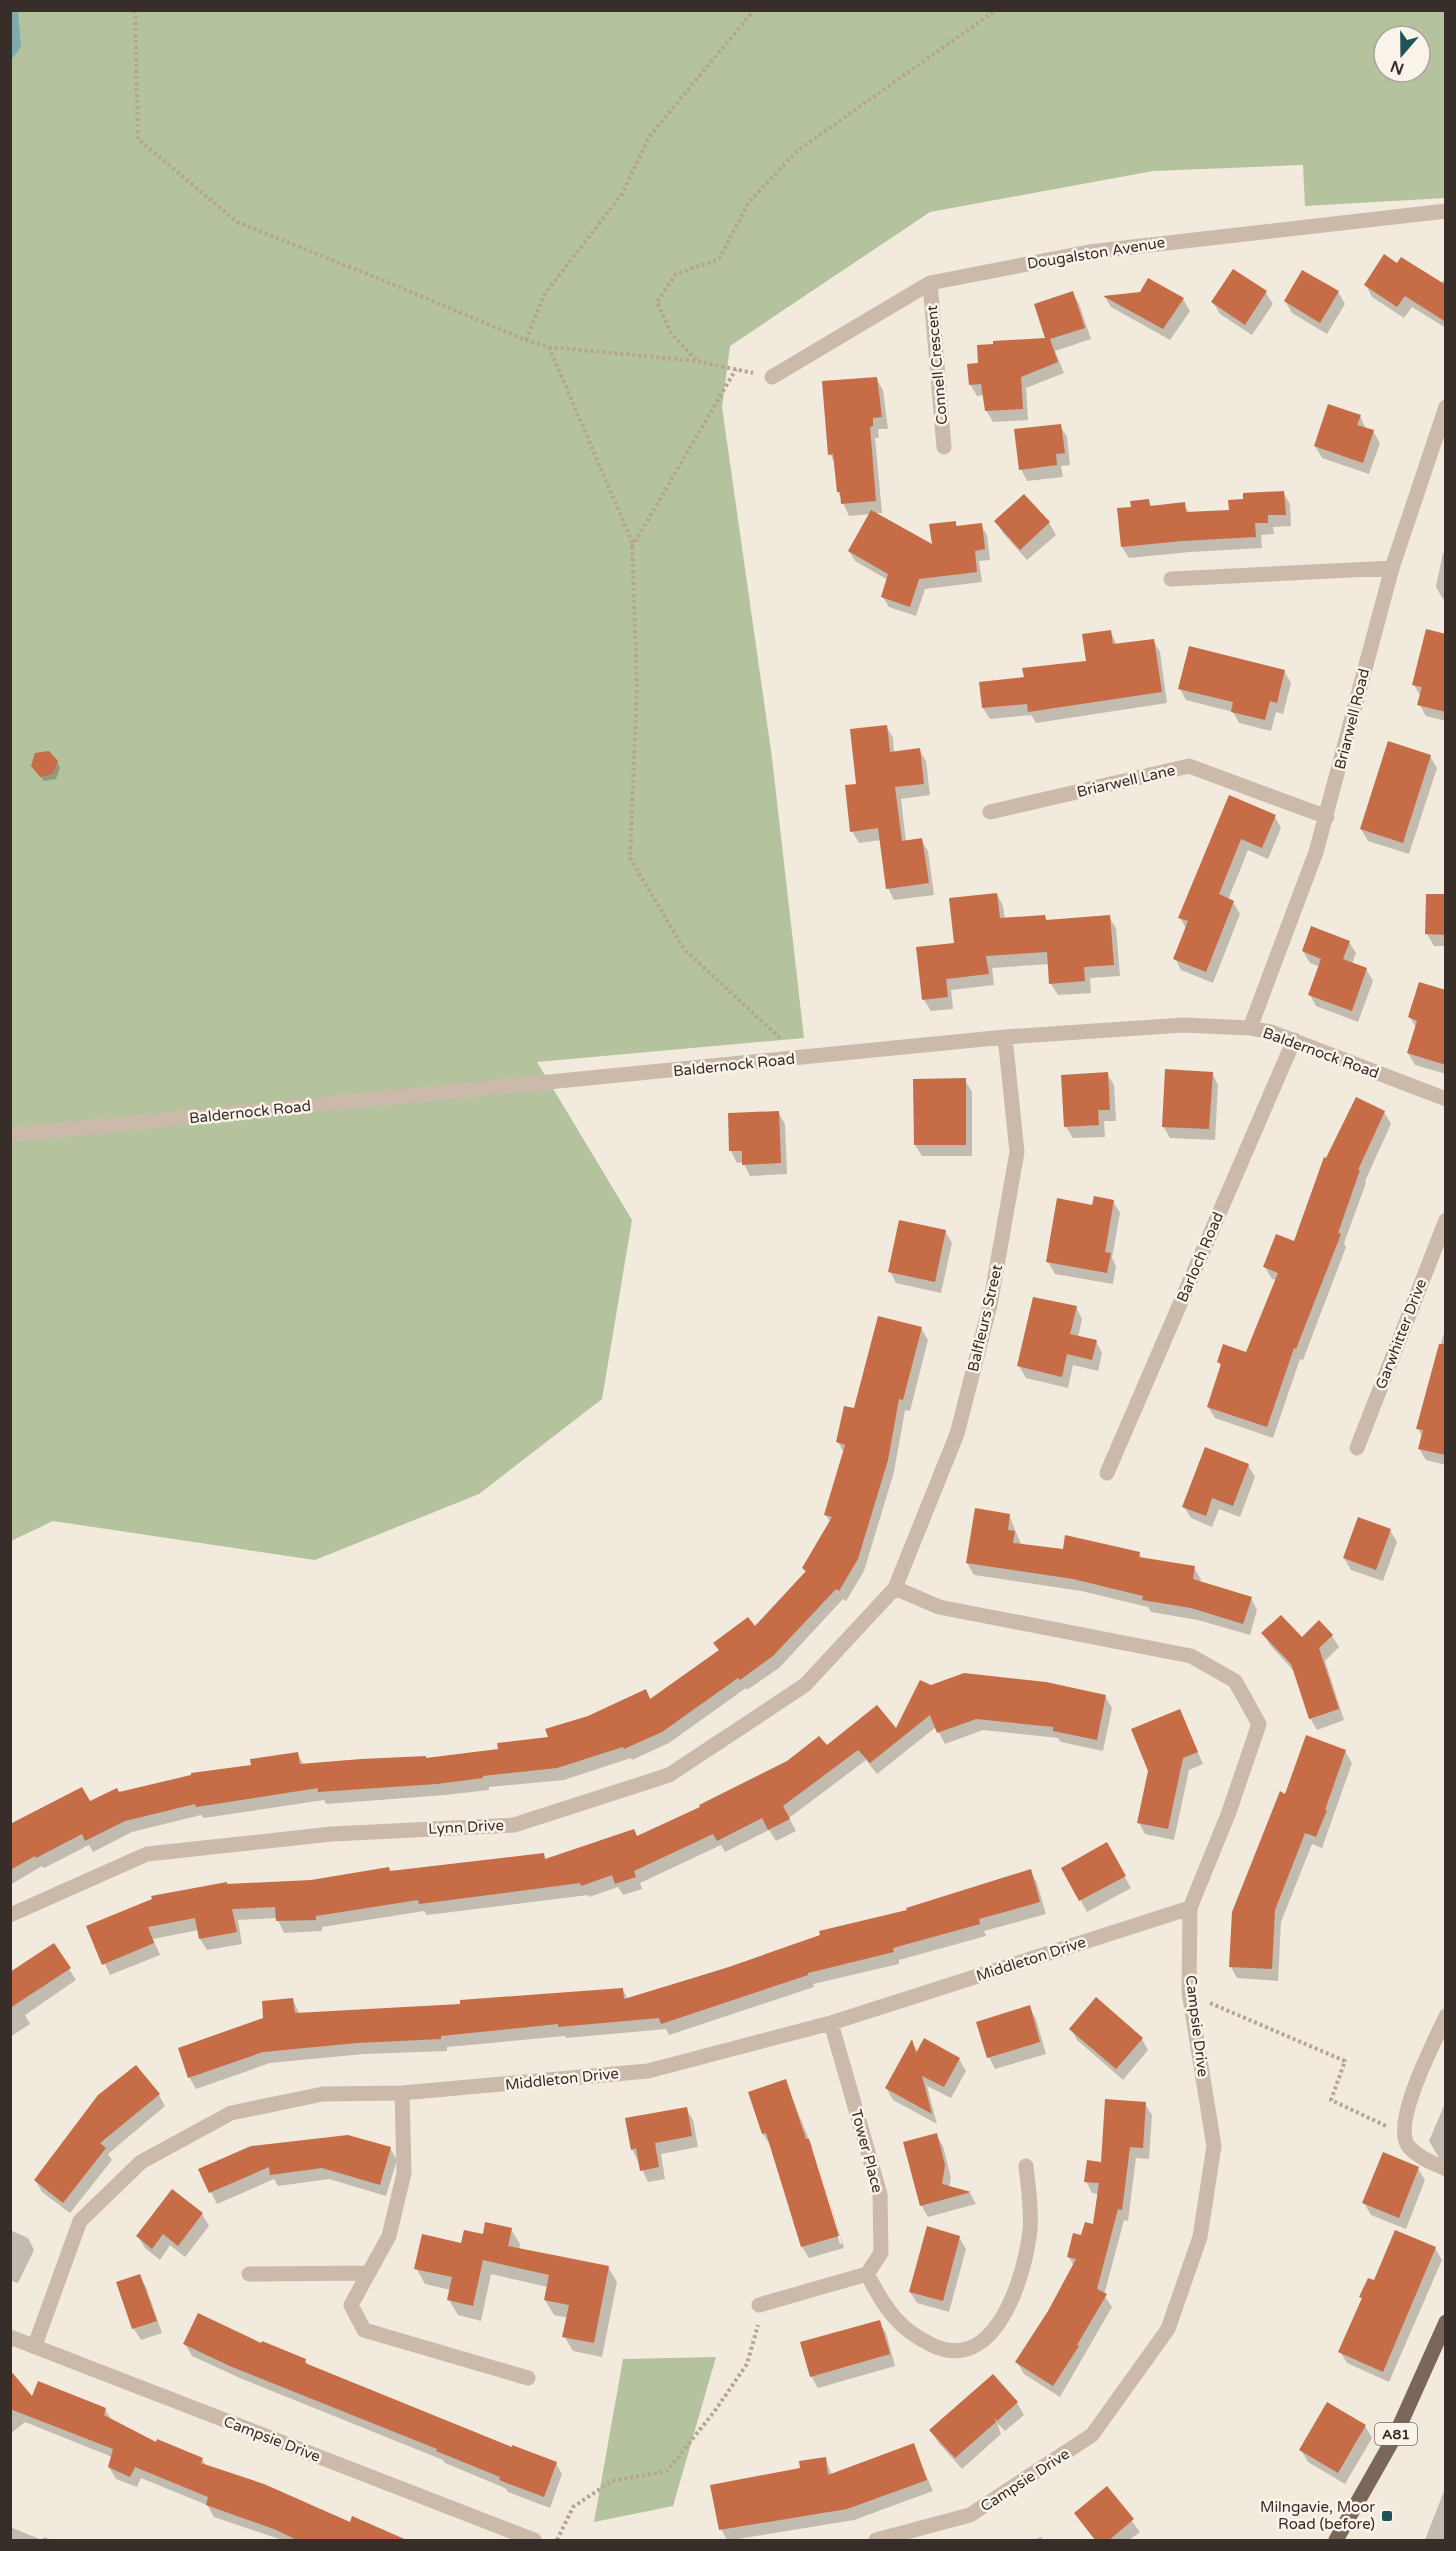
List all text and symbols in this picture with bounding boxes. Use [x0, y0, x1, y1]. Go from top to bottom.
north arrow [1372, 24, 1432, 84]
text: N [1388, 56, 1407, 79]
street label: Dougalston Avenue [1026, 233, 1166, 273]
street label: Connell Crescent [923, 304, 951, 426]
street label: Briarwell Road [1331, 667, 1373, 771]
street label: Briarwell Lane [1075, 761, 1177, 801]
street label: Baldernock Road [1260, 1024, 1382, 1082]
street label: Baldernock Road [672, 1050, 796, 1080]
street label: Baldernock Road [188, 1097, 312, 1127]
street label: Barloch Road [1173, 1209, 1227, 1305]
street label: Balfleurs Street [964, 1262, 1006, 1373]
street label: Garwhitter Drive [1372, 1276, 1430, 1392]
street label: Lynn Drive [428, 1816, 504, 1838]
street label: Middleton Drive [974, 1933, 1088, 1985]
street label: Campsie Drive [1182, 1974, 1212, 2078]
street label: Middleton Drive [504, 2064, 620, 2094]
street label: Tower Place [847, 2107, 887, 2195]
street label: Campsie Drive [221, 2412, 323, 2466]
road number: A81 [1375, 2423, 1417, 2445]
street label: Campsie Drive [977, 2445, 1073, 2515]
place label: Milngavie, Moor Road (before) [1260, 2498, 1375, 2533]
marker: Milngavie, Moor Road (before) [1380, 2509, 1394, 2523]

